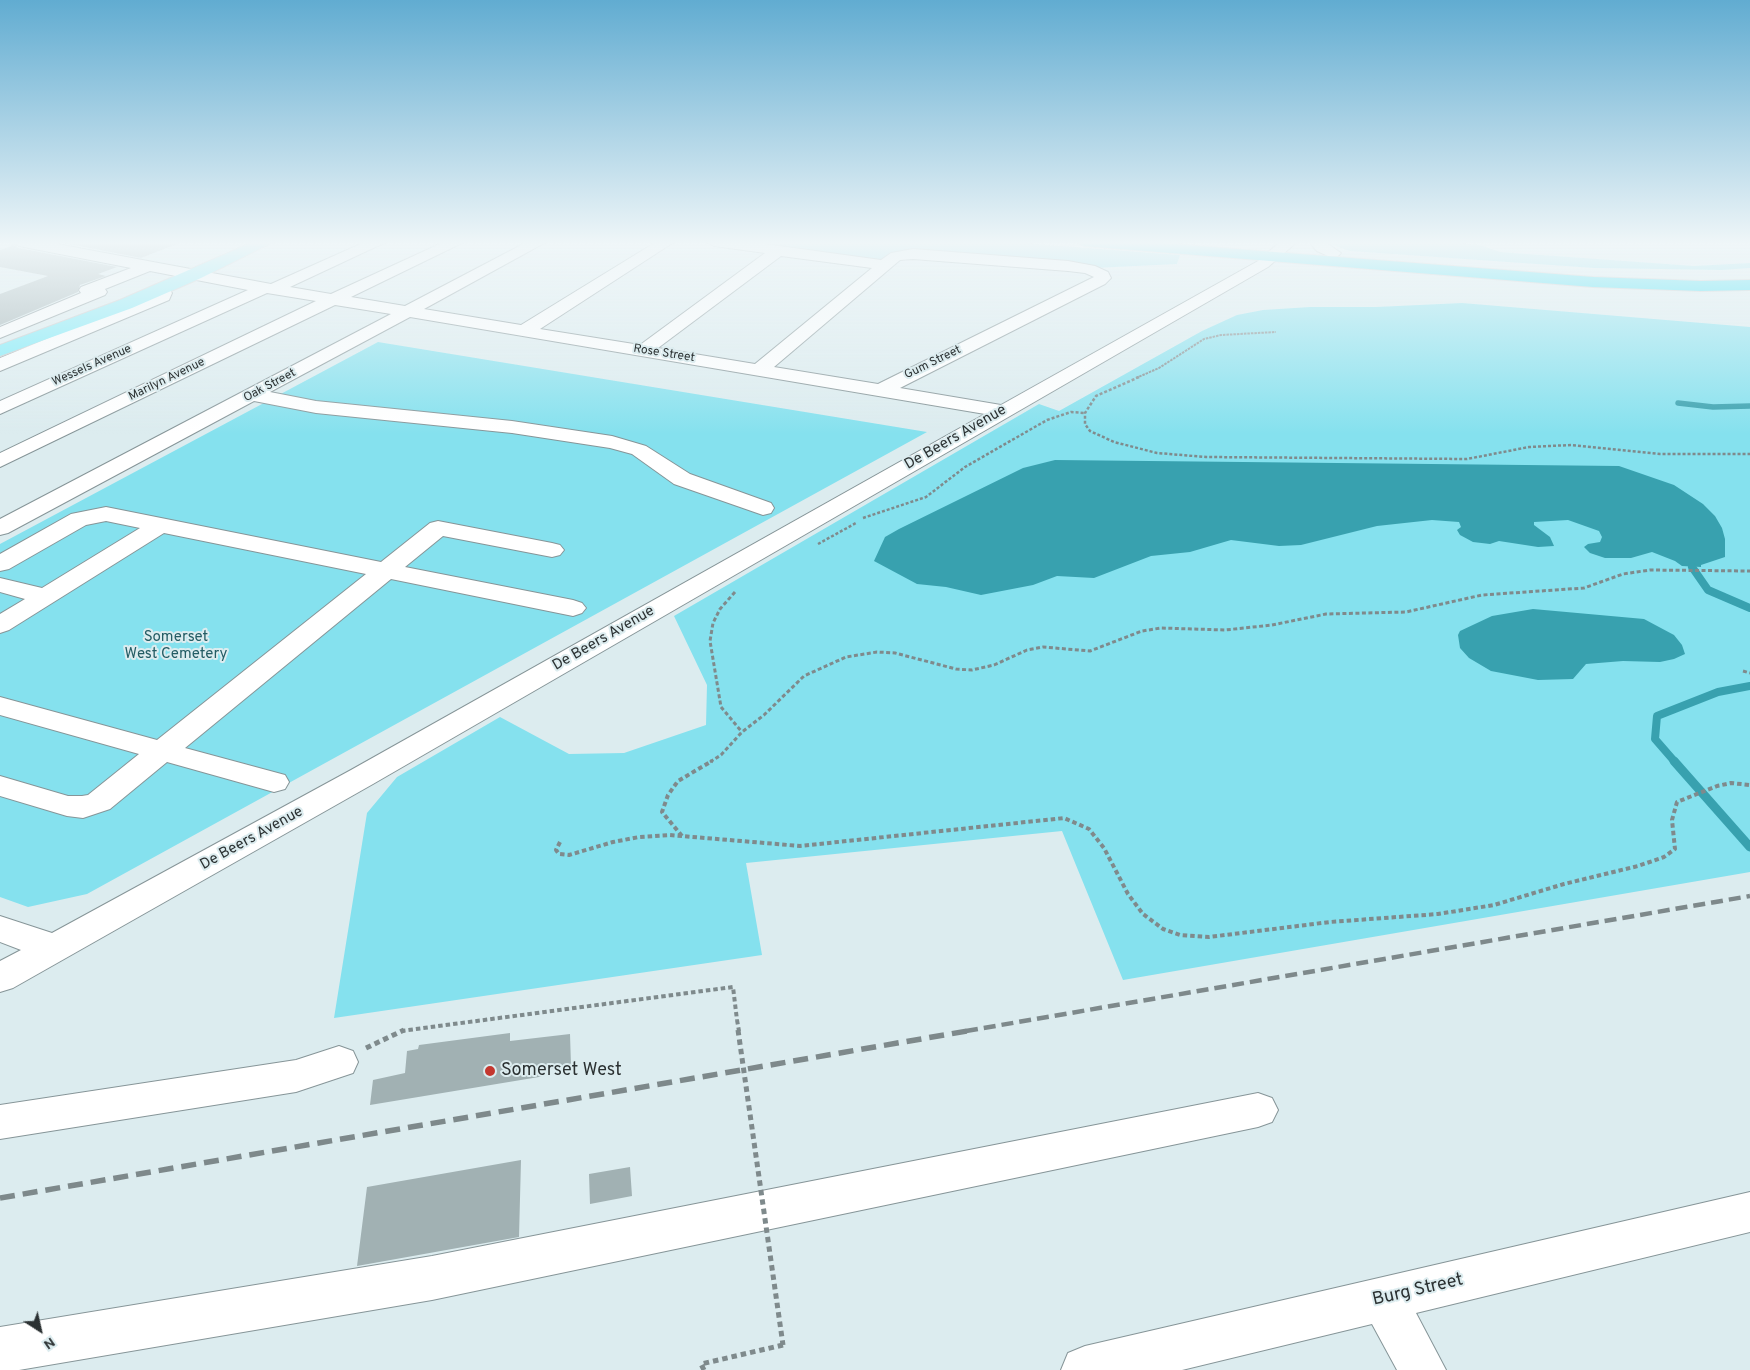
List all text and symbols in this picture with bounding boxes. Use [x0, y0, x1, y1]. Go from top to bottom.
street label: Wessels Avenue [50, 342, 134, 390]
street label: Rose Street [632, 342, 696, 366]
street label: Gum Street [902, 343, 964, 383]
street label: Marilyn Avenue [127, 355, 207, 405]
street label: Oak Street [241, 366, 299, 406]
street label: De Beers Avenue [902, 402, 1010, 474]
street label: De Beers Avenue [550, 603, 658, 675]
park label: Somerset West Cemetery [125, 629, 227, 664]
street label: De Beers Avenue [198, 803, 306, 875]
place label: Somerset West [501, 1060, 622, 1082]
marker: Somerset West [483, 1064, 497, 1078]
street label: Burg Street [1370, 1270, 1466, 1312]
north arrow [15, 1305, 65, 1355]
text: N [40, 1333, 58, 1353]

